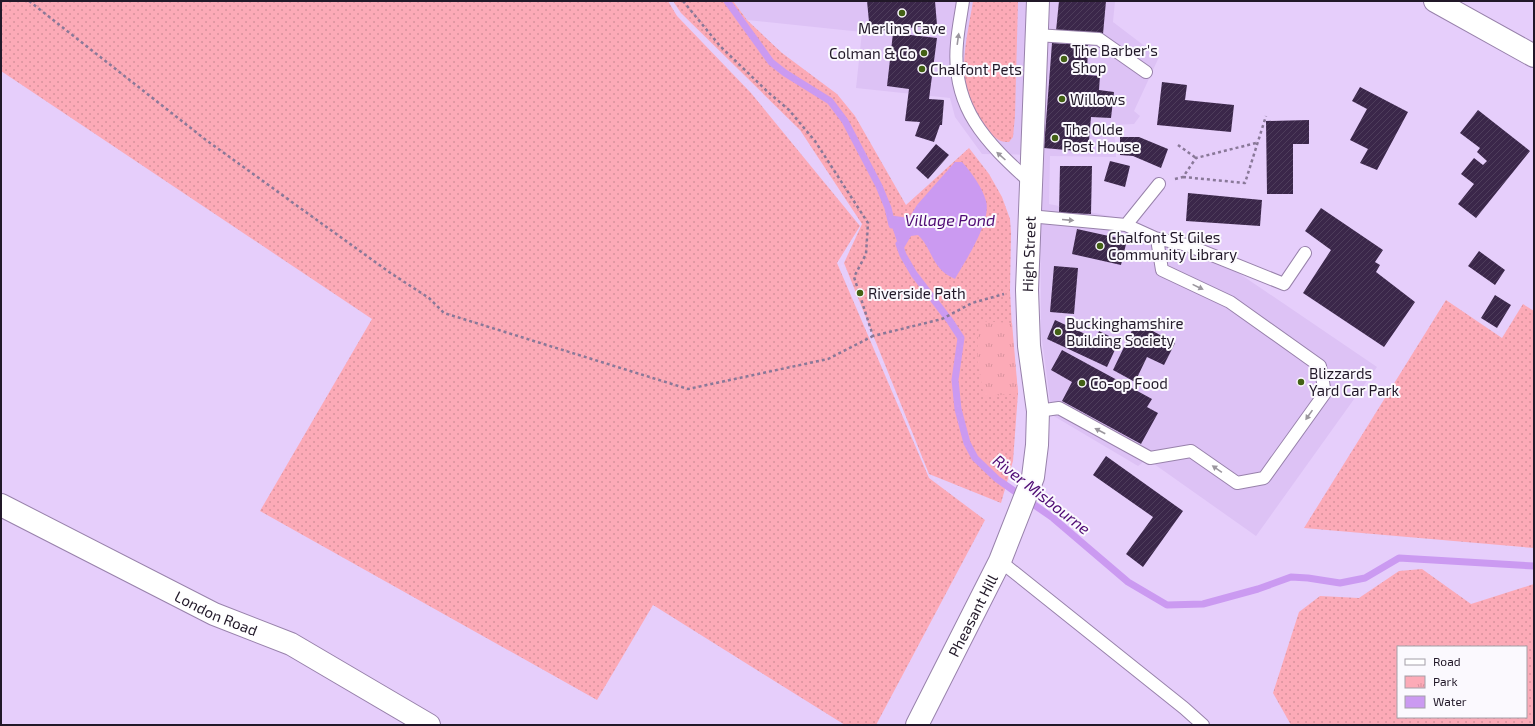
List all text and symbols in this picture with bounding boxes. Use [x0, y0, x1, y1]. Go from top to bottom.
marker: Merlins Cave [897, 8, 907, 18]
place label: Merlins Cave [858, 19, 946, 37]
one-way arrow [955, 33, 961, 45]
place label: The Barber's Shop [1072, 41, 1158, 76]
place label: Colman & Co [829, 44, 916, 62]
marker: Colman & Co [919, 48, 929, 58]
marker: The Barber's Shop [1059, 54, 1069, 64]
place label: Chalfont Pets [930, 60, 1022, 78]
marker: Chalfont Pets [917, 64, 927, 74]
place label: Willows [1070, 90, 1125, 108]
marker: Willows [1057, 94, 1067, 104]
place label: The Olde Post House [1063, 120, 1140, 155]
marker: The Olde Post House [1050, 133, 1060, 143]
one-way arrow [996, 151, 1006, 160]
water label: Village Pond [905, 210, 995, 229]
street label: High Street [1018, 215, 1039, 292]
one-way arrow [1062, 216, 1074, 223]
place label: Chalfont St Giles Community Library [1108, 228, 1237, 263]
marker: Chalfont St Giles Community Library [1095, 241, 1105, 251]
place label: Riverside Path [868, 284, 966, 302]
one-way arrow [1192, 284, 1203, 290]
marker: Riverside Path [855, 288, 865, 298]
place label: Buckinghamshire Building Society [1066, 314, 1184, 349]
marker: Buckinghamshire Building Society [1053, 327, 1063, 337]
place label: Blizzards Yard Car Park [1309, 364, 1400, 399]
place label: Co-op Food [1090, 374, 1168, 392]
marker: Blizzards Yard Car Park [1296, 377, 1306, 387]
marker: Co-op Food [1077, 378, 1087, 388]
one-way arrow [1305, 409, 1313, 420]
one-way arrow [1095, 427, 1106, 434]
water label: River Misbourne [990, 450, 1095, 538]
one-way arrow [1212, 465, 1222, 473]
street label: Pheasant Hill [944, 570, 1001, 660]
street label: London Road [172, 587, 260, 639]
legend [1397, 646, 1527, 718]
text: Road [1433, 654, 1461, 668]
text: Park [1433, 674, 1458, 688]
text: Water [1433, 694, 1467, 708]

